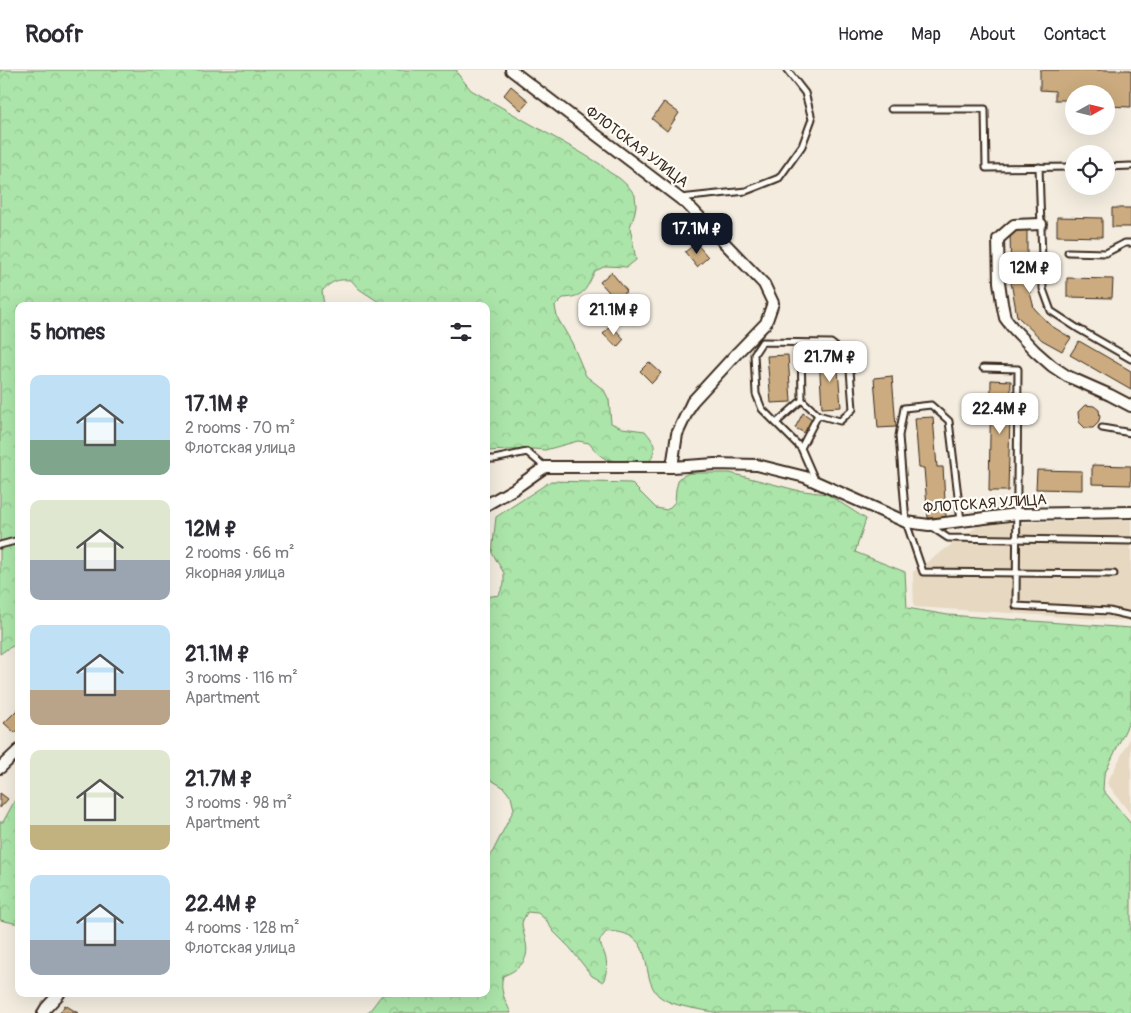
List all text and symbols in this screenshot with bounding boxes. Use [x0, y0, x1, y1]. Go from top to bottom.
text: Roofr [25, 20, 83, 49]
text: Home [838, 23, 883, 46]
text: Map [911, 23, 941, 46]
text: About [969, 23, 1015, 46]
text: Contact [1043, 23, 1106, 46]
north arrow [1065, 85, 1115, 135]
map controls [1065, 85, 1115, 195]
street label: ФЛОТСКАЯ УЛИЦА [582, 102, 692, 192]
button: locate [1065, 145, 1115, 195]
pin: 17.1M ₽ [651, 212, 743, 255]
text: 17.1M ₽ [672, 219, 722, 239]
pin: 12M ₽ [995, 252, 1065, 294]
text: 12M ₽ [1010, 258, 1050, 278]
pin: 21.1M ₽ [568, 294, 660, 336]
text: 21.1M ₽ [589, 300, 639, 320]
icon: filters [447, 318, 475, 346]
text: 5 homes [30, 319, 105, 346]
pin: 21.7M ₽ [784, 340, 876, 383]
text: 21.7M ₽ [804, 347, 856, 367]
text: 17.1M ₽ [185, 391, 249, 418]
pin: 22.4M ₽ [954, 392, 1046, 435]
icon: home [70, 395, 130, 455]
text: 22.4M ₽ [972, 399, 1028, 419]
text: 2 rooms · 70 m² [185, 418, 295, 438]
text: Флотская улица [185, 438, 295, 458]
street label: ФЛОТСКАЯ УЛИЦА [923, 490, 1048, 518]
text: 12M ₽ [185, 516, 237, 543]
icon: home [70, 520, 130, 580]
text: 2 rooms · 66 m² [185, 543, 295, 563]
text: Якорная улица [185, 563, 285, 583]
text: 21.1M ₽ [185, 641, 250, 668]
icon: home [70, 645, 130, 705]
text: 3 rooms · 116 m² [185, 668, 298, 688]
text: Apartment [185, 688, 260, 708]
text: 21.7M ₽ [185, 766, 253, 793]
icon: home [70, 770, 130, 830]
text: 3 rooms · 98 m² [185, 793, 292, 813]
text: Apartment [185, 813, 260, 833]
text: 22.4M ₽ [185, 891, 258, 918]
icon: home [70, 895, 130, 955]
text: 4 rooms · 128 m² [185, 918, 300, 938]
text: Флотская улица [185, 938, 295, 958]

